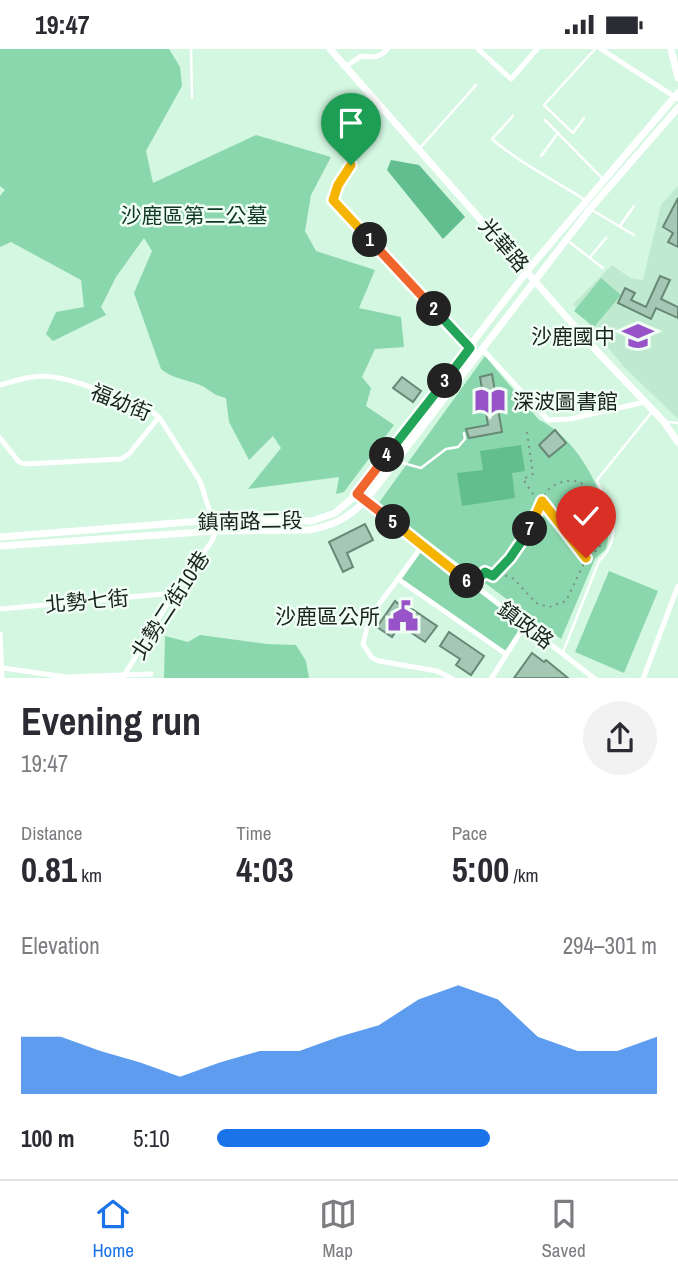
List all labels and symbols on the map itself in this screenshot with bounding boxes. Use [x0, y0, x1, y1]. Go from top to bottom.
pin [321, 93, 381, 165]
park label: 沙鹿區第二公墓 [121, 201, 268, 230]
street label: 光華路 [472, 212, 536, 278]
pin: 1 [352, 223, 388, 257]
pin: 2 [416, 292, 452, 327]
school or university icon: 沙鹿國中 [621, 319, 655, 353]
place label: 沙鹿國中 [531, 322, 615, 351]
pin: 3 [428, 363, 462, 399]
street label: 福幼街 [86, 377, 156, 427]
library icon: 深波圖書館 [473, 384, 507, 418]
place label: 深波圖書館 [513, 387, 618, 416]
pin: 4 [370, 437, 404, 473]
pin [556, 486, 616, 558]
pin: 5 [376, 505, 410, 539]
street label: 鎮南路二段 [197, 506, 303, 536]
pin: 7 [512, 511, 548, 547]
street label: 北勢二街10巷 [124, 545, 216, 665]
pin: 6 [449, 563, 484, 599]
street label: 北勢七街 [44, 583, 130, 619]
street label: 鎮政路 [492, 594, 560, 656]
public building icon: 沙鹿區公所 [386, 599, 420, 633]
place label: 沙鹿區公所 [275, 602, 380, 631]

